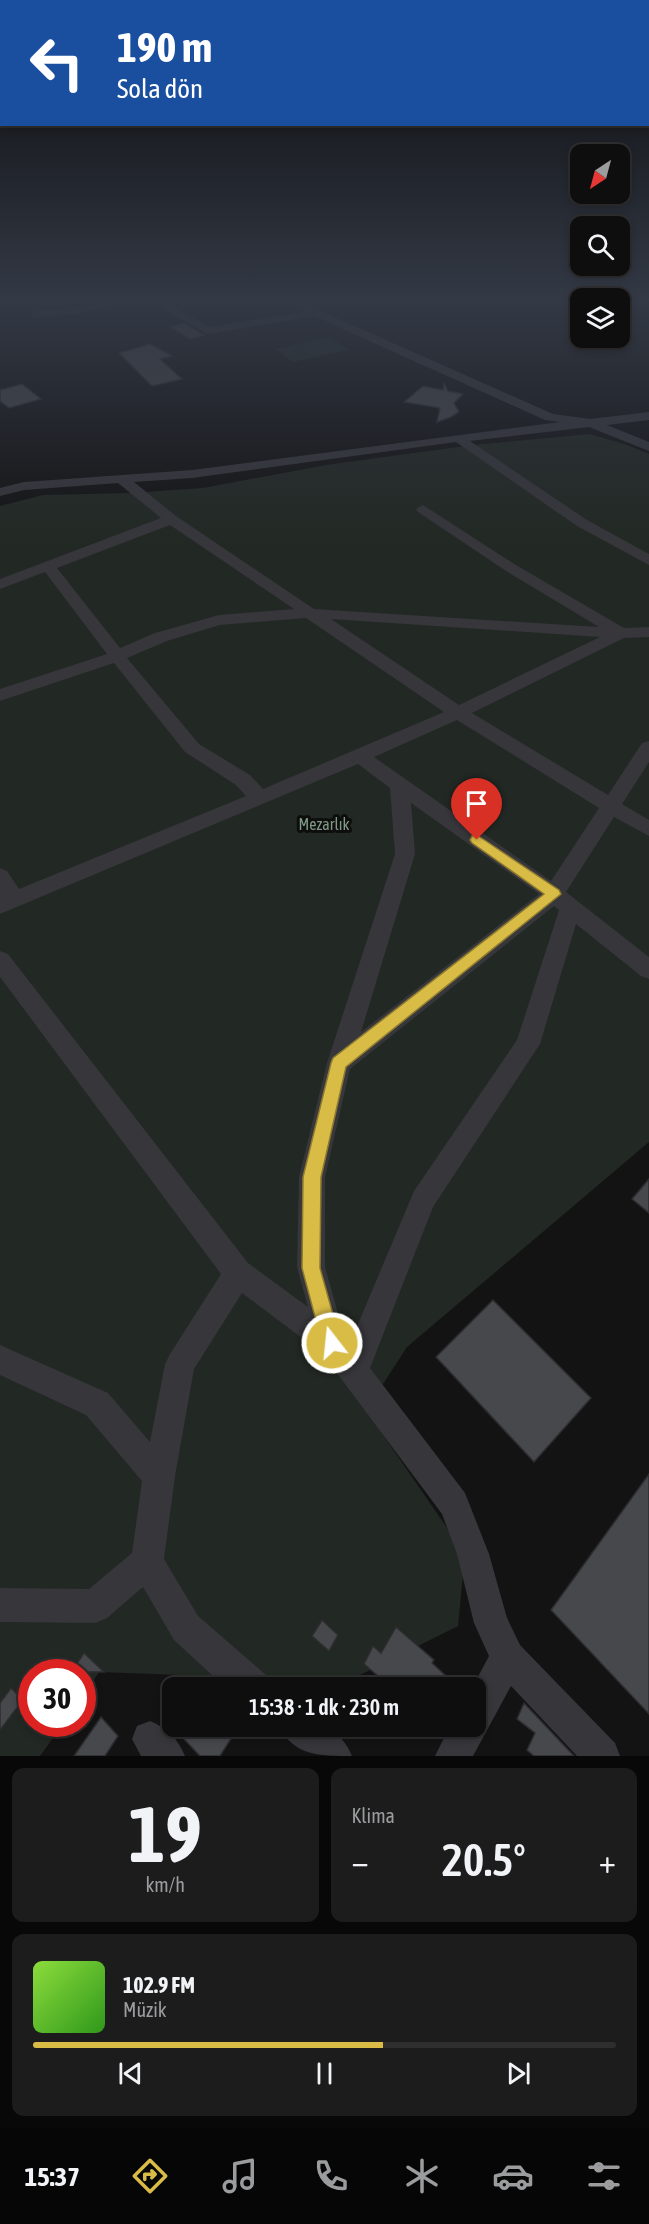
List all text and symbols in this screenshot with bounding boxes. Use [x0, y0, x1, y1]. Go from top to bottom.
text: 190 m [117, 23, 212, 71]
icon: left [18, 24, 96, 102]
text: Sola dön [117, 73, 203, 104]
north arrow [570, 144, 630, 204]
map controls [570, 144, 630, 348]
button: search [570, 216, 630, 276]
button: layers [570, 288, 630, 348]
pin [451, 778, 502, 840]
icon: arrive [460, 787, 493, 820]
park label: Mezarlık [299, 815, 349, 833]
position arrow [300, 1311, 364, 1375]
speed limit sign: 30 [18, 1659, 96, 1737]
text: 15:38 · 1 dk · 230 m [249, 1694, 399, 1720]
text: 19 [129, 1789, 202, 1879]
text: Klima [352, 1804, 395, 1827]
text: 20.5° [442, 1834, 526, 1886]
text: − [352, 1842, 369, 1880]
text: + [599, 1842, 616, 1880]
text: km/h [145, 1873, 185, 1896]
text: 102.9 FM [123, 1972, 195, 1998]
text: Müzik [123, 1998, 167, 2021]
icon: previous [114, 2057, 147, 2090]
icon: pause [308, 2057, 341, 2090]
icon: next [502, 2057, 535, 2090]
icon: directions [129, 2155, 171, 2197]
icon: music [219, 2155, 261, 2197]
icon: phone [310, 2155, 352, 2197]
icon: climate [401, 2155, 443, 2197]
icon: car [492, 2155, 534, 2197]
icon: filters [583, 2155, 625, 2197]
text: 15:37 [24, 2161, 80, 2192]

